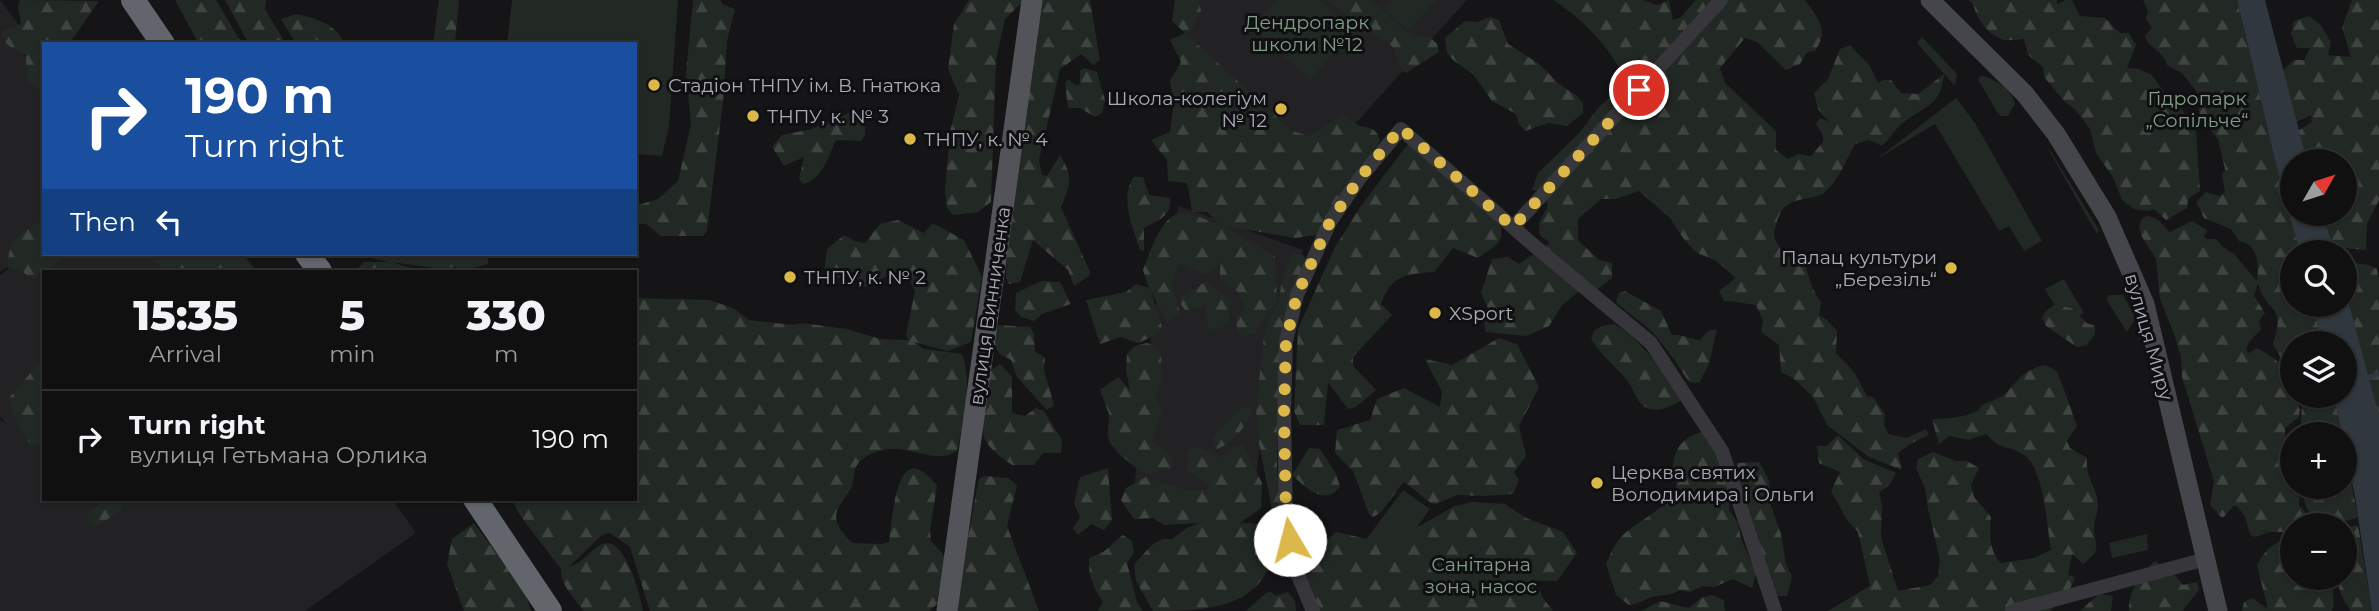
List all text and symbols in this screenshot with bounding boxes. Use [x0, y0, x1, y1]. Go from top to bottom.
park label: Дендропарк школи №12 [1245, 11, 1369, 56]
pin [1609, 60, 1669, 120]
text: 190 m [185, 66, 334, 125]
icon: right [70, 70, 161, 161]
icon: arrive [1620, 71, 1658, 109]
place label: Стадіон ТНПУ ім. В. Гнатюка [668, 74, 941, 97]
marker: Стадіон ТНПУ ім. В. Гнатюка [646, 77, 662, 93]
place label: Школа-колегіум № 12 [1107, 87, 1267, 132]
park label: Гідропарк „Сопільче“ [2146, 87, 2248, 132]
marker: Школа-колегіум № 12 [1273, 101, 1289, 117]
place label: ТНПУ, к. № 3 [767, 105, 889, 128]
marker: ТНПУ, к. № 3 [745, 108, 761, 124]
text: Turn right [185, 126, 345, 165]
place label: ТНПУ, к. № 4 [924, 128, 1048, 151]
marker: ТНПУ, к. № 4 [902, 131, 918, 147]
north arrow [2280, 149, 2357, 226]
map controls [2280, 149, 2357, 590]
icon: left [150, 203, 188, 241]
street label: вулиця Винниченка [965, 205, 1015, 407]
text: Then [70, 206, 136, 238]
button: search [2280, 240, 2357, 317]
place label: Палац культури „Березіль“ [1781, 246, 1937, 291]
marker: Палац культури „Березіль“ [1943, 260, 1959, 276]
place label: ТНПУ, к. № 2 [804, 266, 926, 289]
marker: ТНПУ, к. № 2 [782, 269, 798, 285]
street label: вулиця Миру [2120, 271, 2178, 404]
text: 15:35 [133, 289, 238, 341]
text: 5 [340, 289, 365, 341]
text: 330 [467, 289, 546, 341]
place label: XSport [1449, 302, 1514, 325]
marker: XSport [1427, 305, 1443, 321]
button: layers [2280, 331, 2357, 408]
text: Arrival [149, 340, 222, 368]
text: min [329, 340, 375, 368]
text: m [494, 340, 518, 368]
text: Turn right [129, 409, 265, 441]
icon: right [70, 420, 108, 458]
button: + [2280, 422, 2357, 499]
text: 190 m [532, 423, 609, 455]
text: вулиця Гетьмана Орлика [129, 441, 428, 469]
place label: Церква святих Володимира і Ольги [1611, 461, 1815, 506]
marker: Церква святих Володимира і Ольги [1589, 475, 1605, 491]
position arrow [1253, 503, 1327, 577]
button: − [2280, 513, 2357, 590]
park label: Санітарна зона, насос [1425, 553, 1537, 598]

